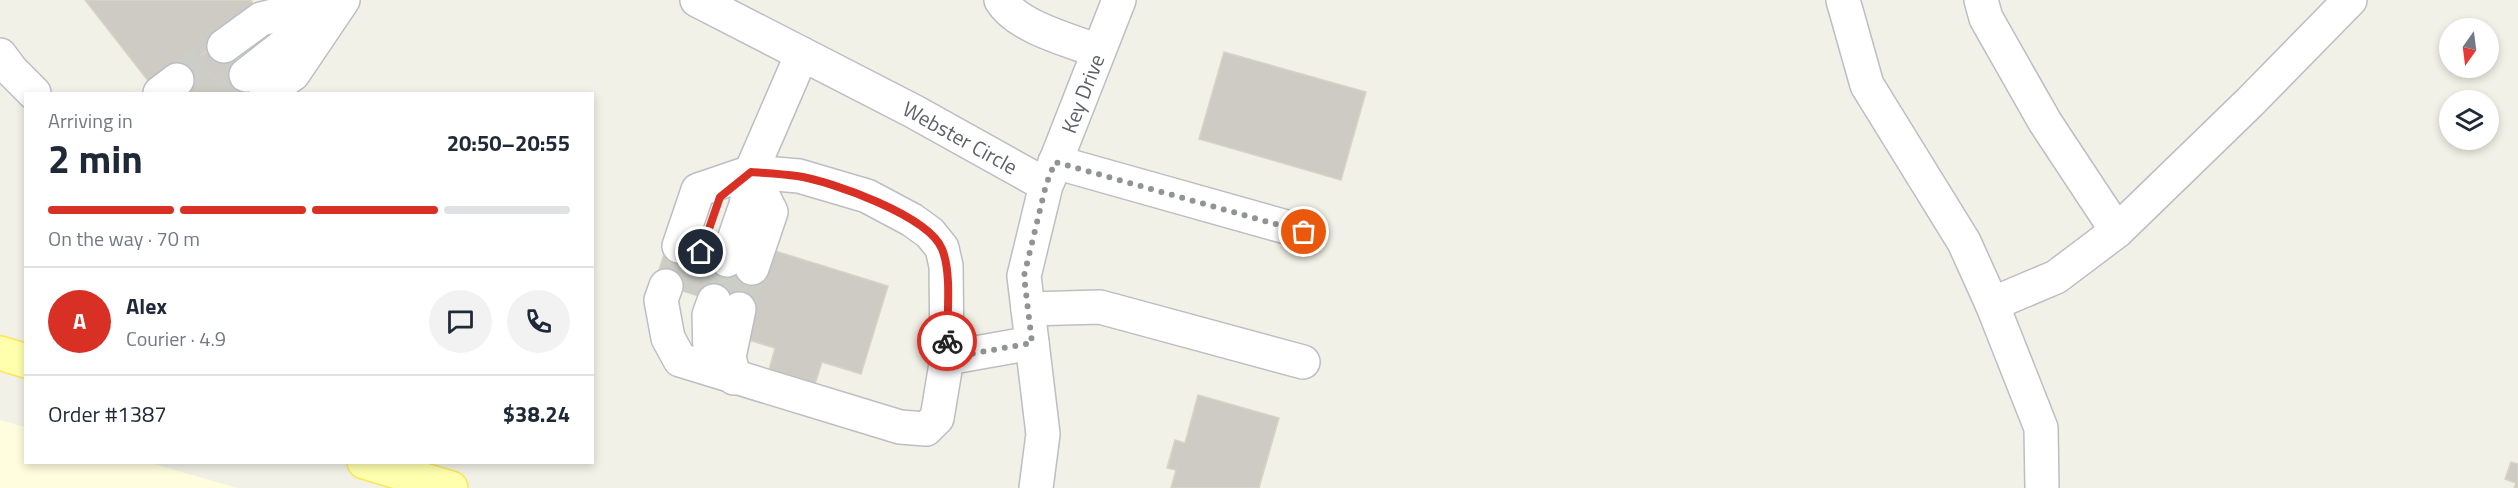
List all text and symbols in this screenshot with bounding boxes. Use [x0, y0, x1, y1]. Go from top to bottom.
north arrow [2439, 18, 2499, 78]
map controls [2439, 18, 2499, 150]
street label: Key Drive [1052, 49, 1112, 138]
button: layers [2439, 90, 2499, 150]
street label: Webster Circle [897, 92, 1024, 182]
text: Arriving in [48, 105, 133, 136]
text: 20:50–20:55 [447, 126, 570, 160]
text: 2 min [48, 129, 143, 188]
pin [1278, 206, 1329, 257]
icon: bag [1287, 215, 1320, 248]
text: On the way · 70 m [48, 223, 200, 254]
pin [675, 226, 726, 277]
icon: home [684, 235, 717, 268]
text: Alex [126, 289, 167, 323]
button: chat [429, 290, 492, 353]
button: phone [507, 290, 570, 353]
text: A [73, 304, 86, 338]
courier [917, 311, 977, 371]
text: Courier · 4.9 [126, 323, 226, 354]
icon: bike [931, 325, 964, 358]
text: Order #1387 [48, 397, 167, 431]
text: $38.24 [503, 397, 570, 431]

